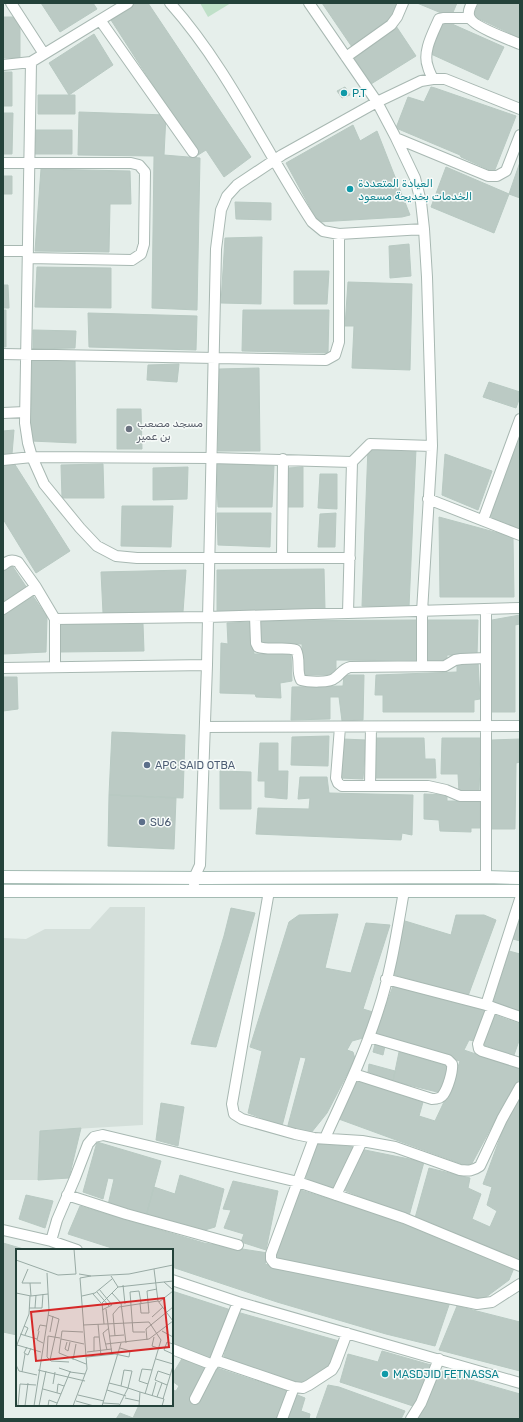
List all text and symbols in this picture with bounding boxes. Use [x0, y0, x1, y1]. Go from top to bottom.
place label: P.T [352, 87, 367, 100]
marker: P.T [339, 88, 349, 98]
place label: العيادة المتعددة الخدمات بخديجة مسعود [358, 177, 472, 204]
marker: العيادة المتعددة الخدمات بخديجة مسعود [345, 184, 355, 194]
place label: مسجد مصعب بن عمير [136, 417, 203, 443]
marker: مسجد مصعب بن عمير [124, 424, 134, 434]
place label: APC SAID OTBA [155, 759, 236, 772]
marker: APC SAID OTBA [142, 760, 152, 770]
place label: SU6 [150, 816, 172, 829]
marker: SU6 [137, 817, 147, 827]
inset map [16, 1249, 173, 1406]
place label: MASDJID FETNASSA [393, 1368, 500, 1381]
marker: MASDJID FETNASSA [380, 1369, 390, 1379]

